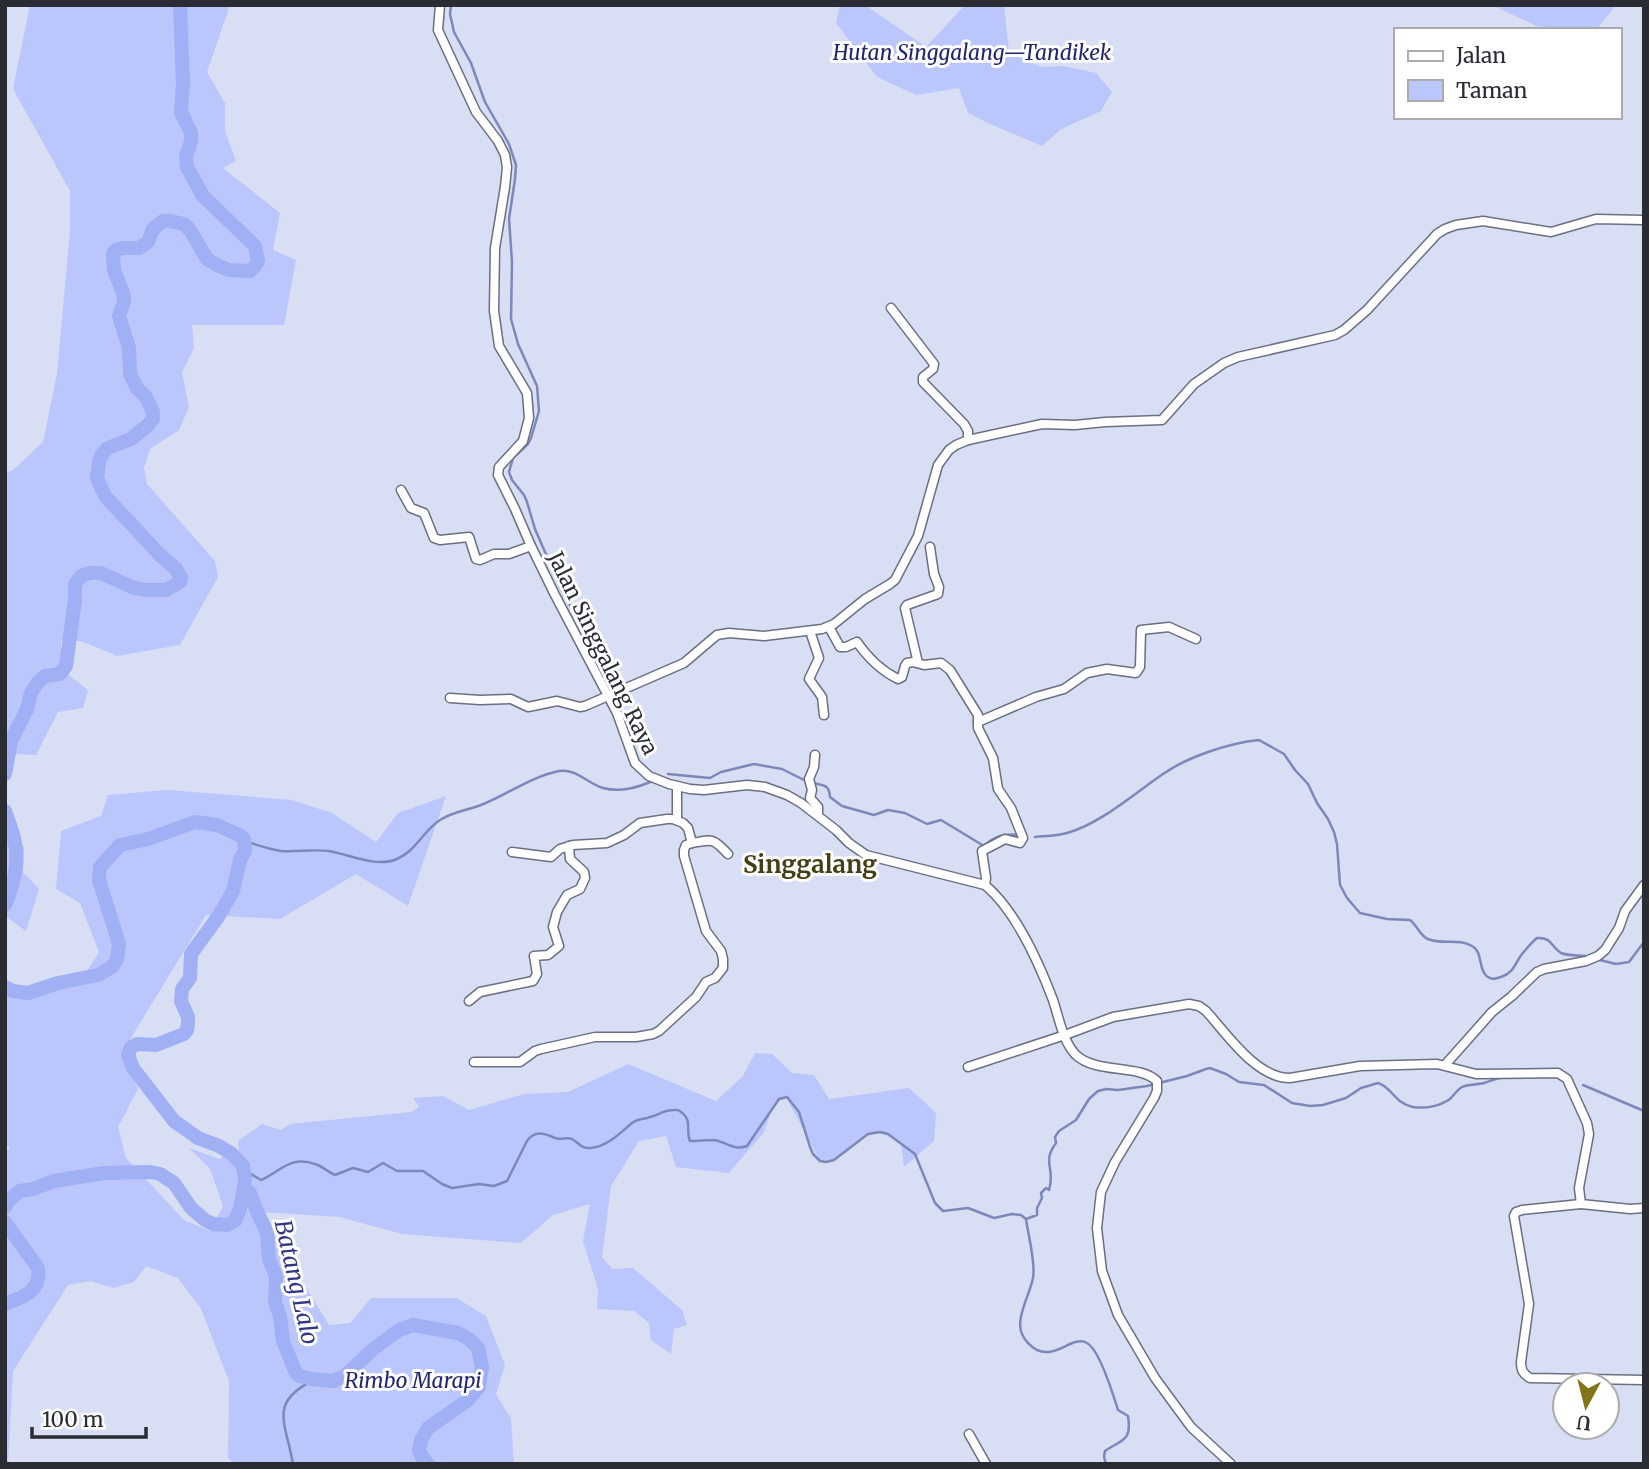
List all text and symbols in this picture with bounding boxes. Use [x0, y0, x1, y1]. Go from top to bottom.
legend [1394, 28, 1621, 119]
park label: Hutan Singgalang—Tandikek [832, 39, 1112, 66]
text: Jalan [1455, 42, 1506, 69]
text: Taman [1456, 77, 1528, 104]
street label: Jalan Singgalang Raya [542, 546, 664, 759]
district label: Singgalang [743, 849, 877, 880]
water label: Batang Lalo [269, 1217, 325, 1347]
park label: Rimbo Marapi [345, 1367, 481, 1394]
north arrow [1551, 1371, 1621, 1441]
scale bar [32, 1396, 145, 1440]
text: 100 m [42, 1406, 104, 1433]
text: U [1575, 1410, 1592, 1436]

